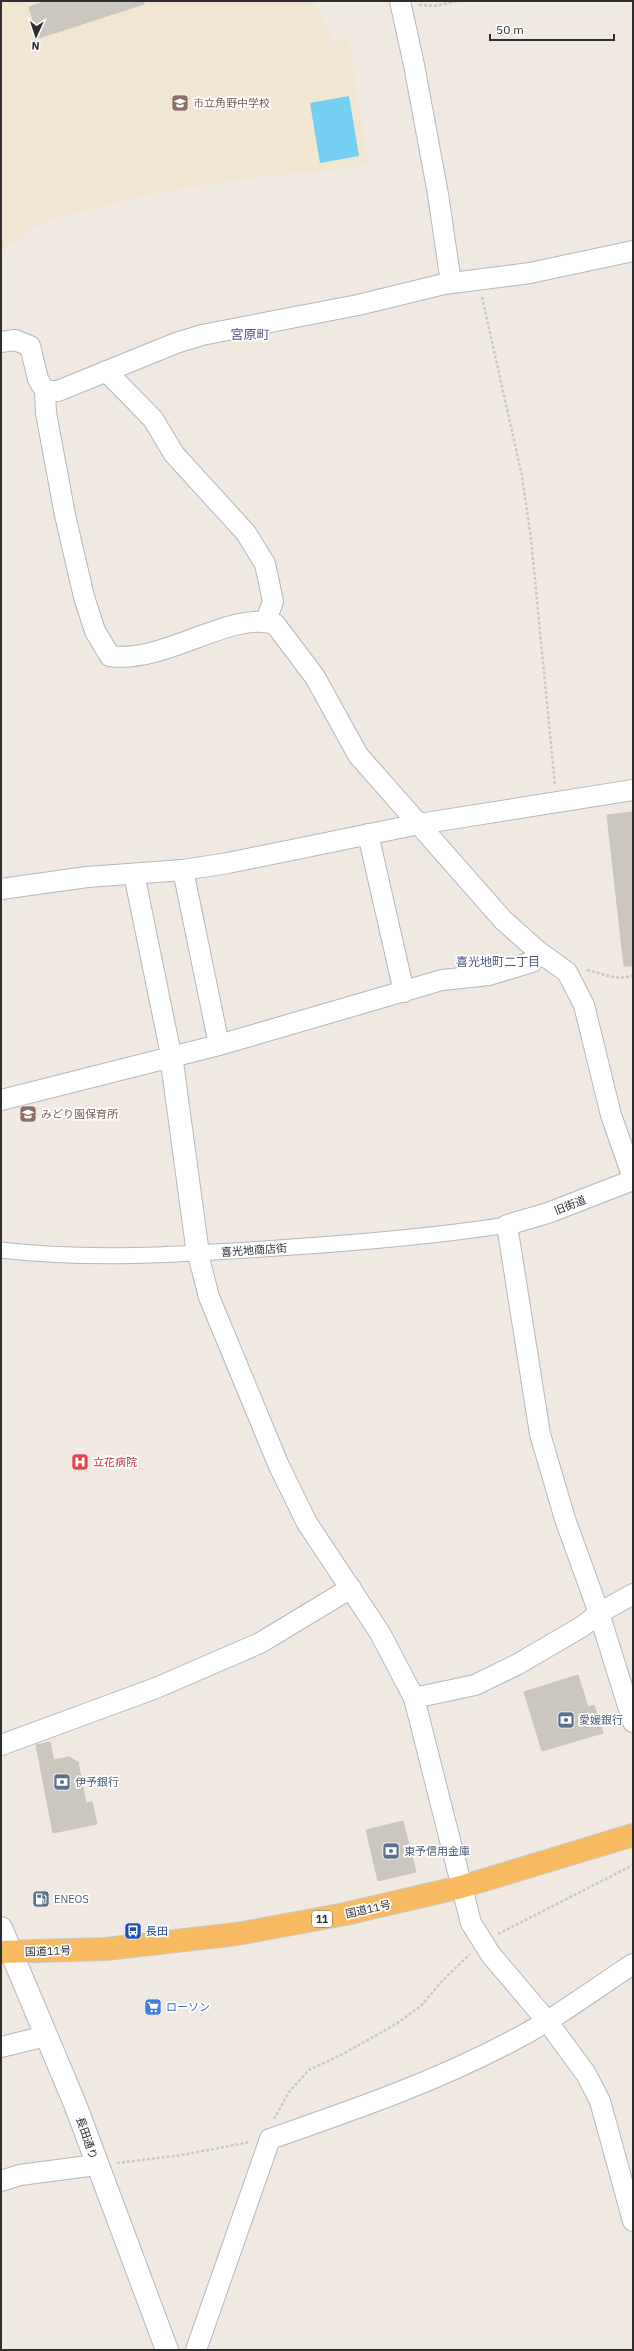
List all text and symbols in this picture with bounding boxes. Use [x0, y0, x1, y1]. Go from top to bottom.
north arrow [16, 16, 56, 56]
scale bar [490, 16, 614, 42]
text: 50 m [496, 22, 524, 37]
text: N [31, 39, 40, 53]
school or university icon: 市立角野中学校 [170, 93, 190, 113]
place label: 市立角野中学校 [193, 96, 270, 110]
district label: 宮原町 [230, 326, 270, 343]
district label: 喜光地町二丁目 [456, 954, 540, 969]
school or university icon: みどり園保育所 [18, 1104, 38, 1124]
place label: みどり園保育所 [41, 1107, 119, 1121]
street label: 旧街道 [552, 1193, 588, 1217]
street label: 喜光地商店街 [221, 1241, 287, 1259]
hospital icon: 立花病院 [70, 1452, 90, 1472]
place label: 立花病院 [93, 1455, 137, 1469]
bank icon: 愛媛銀行 [556, 1710, 576, 1730]
place label: 愛媛銀行 [579, 1713, 623, 1727]
bank icon: 伊予銀行 [52, 1772, 72, 1792]
place label: 伊予銀行 [75, 1775, 119, 1789]
bank icon: 東予信用金庫 [381, 1841, 401, 1861]
place label: 東予信用金庫 [404, 1844, 470, 1858]
fuel station icon: ENEOS [31, 1889, 51, 1909]
place label: ENEOS [54, 1892, 89, 1906]
street label: 国道11号 [344, 1897, 392, 1921]
road number: 11 [312, 1911, 332, 1927]
bus stop icon: 長田 [123, 1921, 143, 1941]
place label: 長田 [146, 1924, 168, 1938]
street label: 国道11号 [25, 1943, 71, 1959]
supermarket icon: ローソン [143, 1997, 163, 2017]
place label: ローソン [166, 2000, 210, 2014]
street label: 長田通り [73, 2115, 101, 2161]

